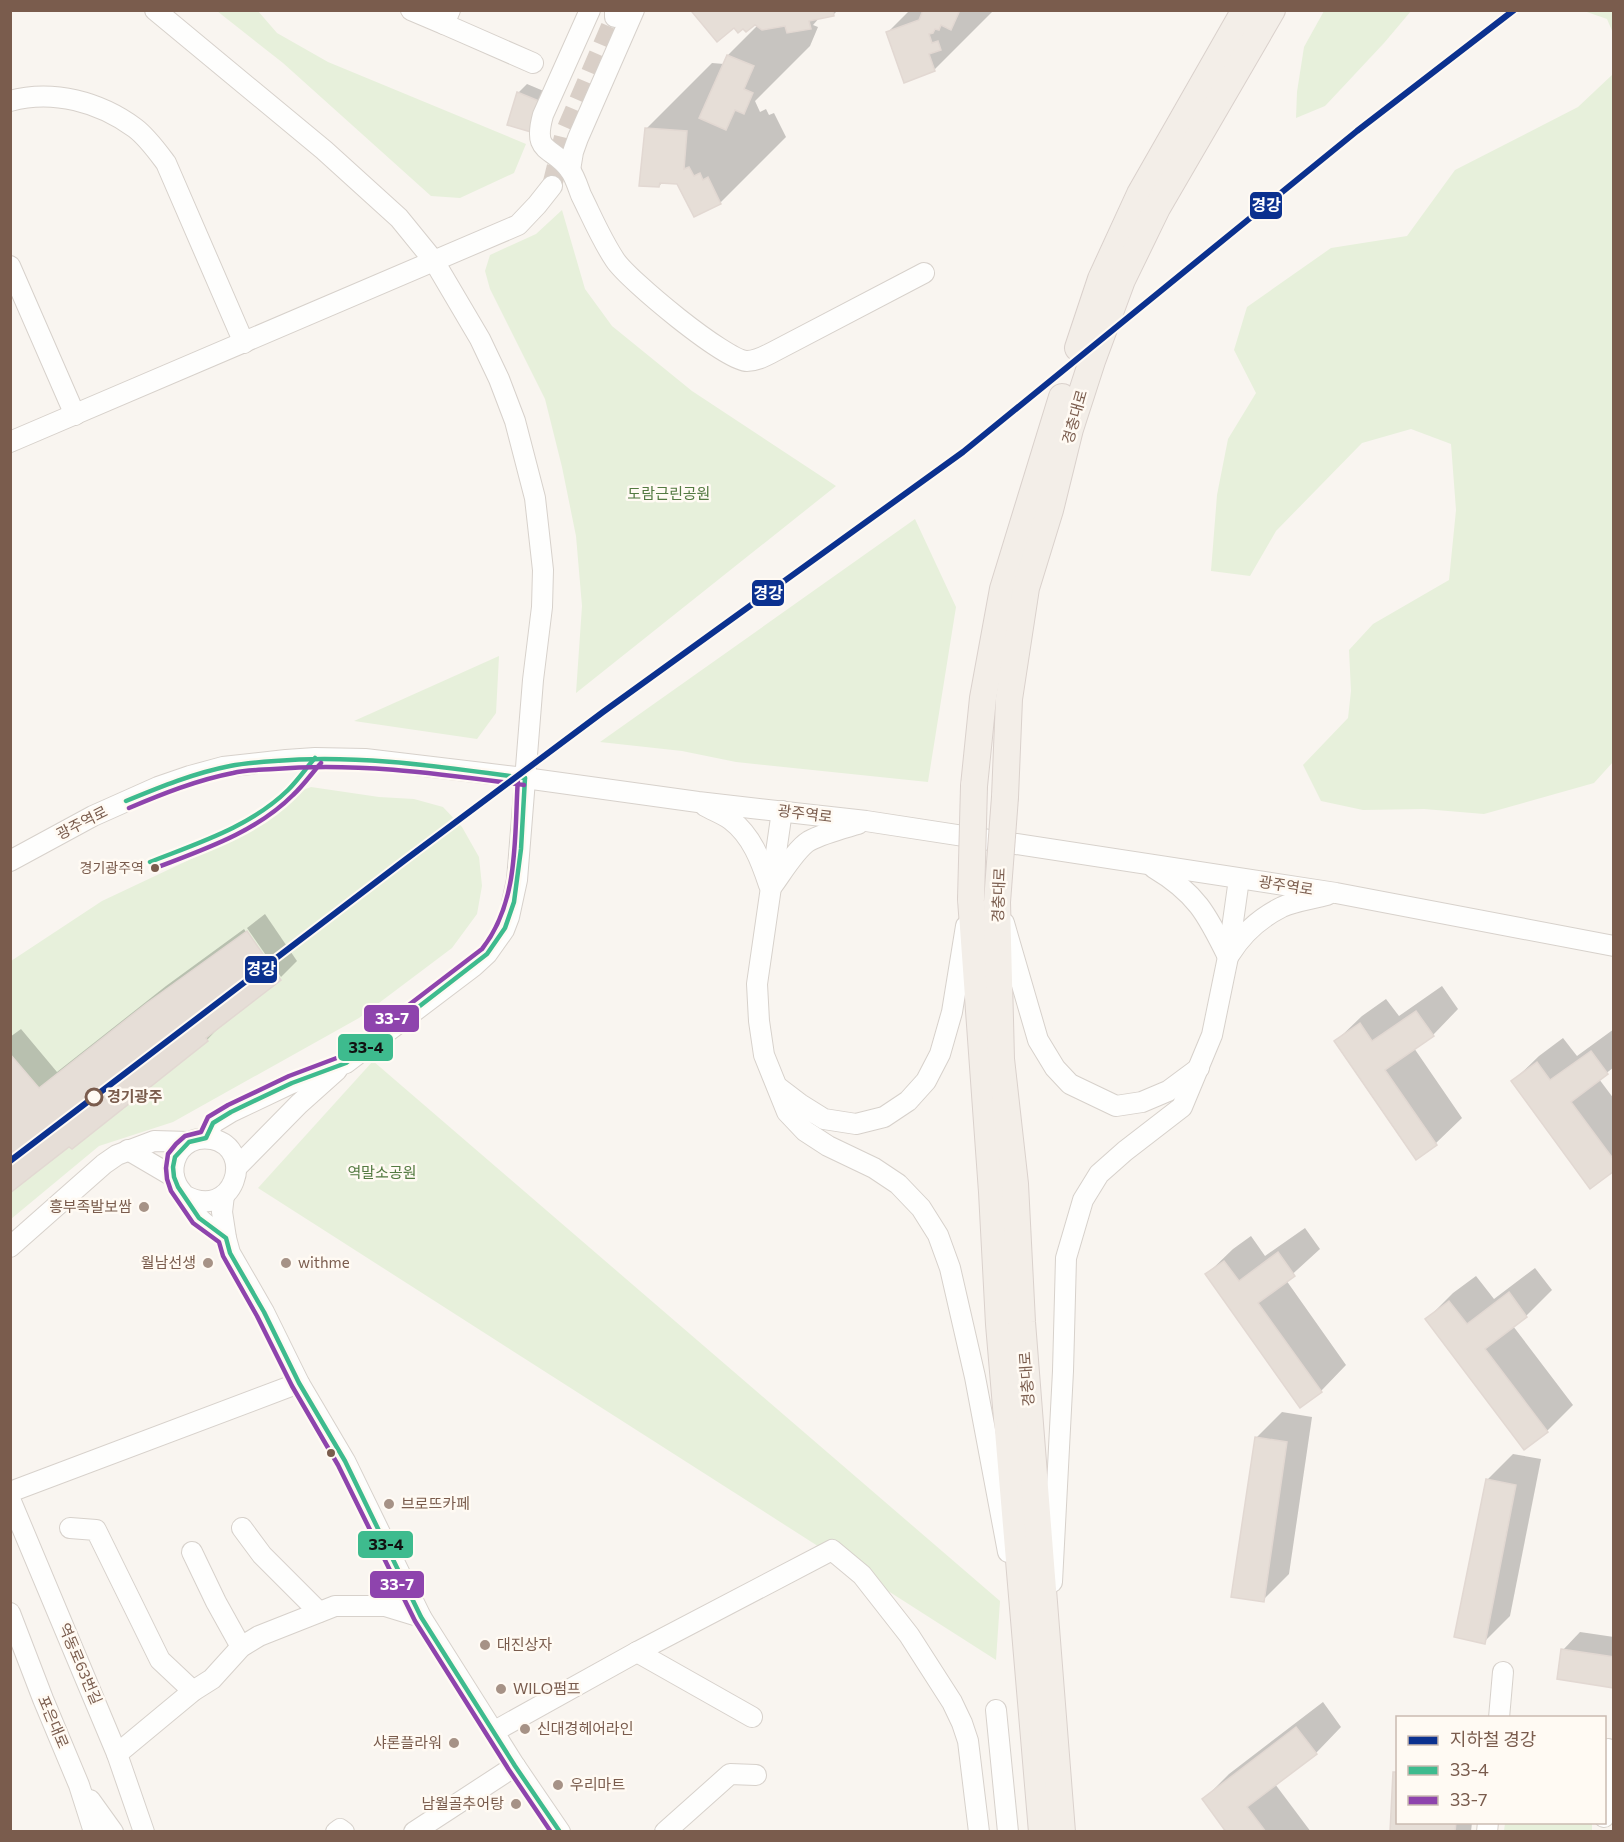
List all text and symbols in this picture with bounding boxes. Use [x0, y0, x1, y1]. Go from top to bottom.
line badge: 경강 [1249, 191, 1283, 220]
text: 경강 [1251, 195, 1281, 214]
street label: 경충대로 [1058, 388, 1090, 446]
park label: 도람근린공원 [628, 484, 710, 502]
line badge: 경강 [751, 579, 785, 607]
text: 경강 [753, 583, 783, 602]
street label: 광주역로 [777, 801, 834, 825]
street label: 광주역로 [53, 802, 110, 843]
place label: 경기광주역 [80, 859, 144, 876]
marker: 경기광주역 [149, 862, 161, 874]
street label: 경충대로 [988, 867, 1008, 923]
street label: 광주역로 [1257, 872, 1315, 898]
line badge: 경강 [244, 955, 278, 984]
text: 경강 [246, 959, 276, 978]
line badge: 33-7 [363, 1004, 420, 1033]
text: 33-7 [375, 1008, 409, 1027]
line badge: 33-4 [337, 1033, 394, 1062]
text: 33-4 [348, 1037, 384, 1056]
place label: 경기광주 [107, 1087, 162, 1105]
marker: 경기광주 [85, 1088, 103, 1106]
park label: 역말소공원 [347, 1163, 417, 1181]
place label: 흥부족발보쌈 [49, 1197, 132, 1215]
marker: 흥부족발보쌈 [137, 1200, 151, 1214]
place label: 월남선생 [141, 1253, 196, 1271]
place label: withme [298, 1253, 350, 1271]
marker: 월남선생 [201, 1256, 215, 1270]
marker: withme [279, 1256, 293, 1270]
street label: 경충대로 [1015, 1351, 1037, 1407]
unlabelled marker [325, 1447, 337, 1459]
place label: 브로뜨카페 [401, 1494, 470, 1512]
marker: 브로뜨카페 [382, 1497, 396, 1511]
line badge: 33-4 [357, 1530, 414, 1559]
text: 33-4 [368, 1534, 404, 1553]
line badge: 33-7 [369, 1570, 425, 1599]
text: 33-7 [380, 1574, 414, 1593]
street label: 역동로63번길 [56, 1620, 106, 1707]
place label: 대진상자 [497, 1635, 552, 1653]
marker: 대진상자 [478, 1638, 492, 1652]
place label: WILO펌프 [513, 1679, 581, 1697]
marker: WILO펌프 [494, 1682, 508, 1696]
street label: 포은대로 [35, 1693, 73, 1751]
legend [1396, 1716, 1606, 1824]
place label: 신대경헤어라인 [537, 1719, 634, 1737]
marker: 신대경헤어라인 [518, 1722, 532, 1736]
text: 지하철 경강 [1450, 1728, 1536, 1750]
place label: 샤론플라워 [373, 1733, 442, 1751]
marker: 샤론플라워 [447, 1736, 461, 1750]
text: 33-4 [1450, 1758, 1489, 1780]
place label: 우리마트 [570, 1775, 625, 1793]
marker: 우리마트 [551, 1778, 565, 1792]
text: 33-7 [1450, 1788, 1488, 1810]
place label: 남월골추어탕 [421, 1794, 504, 1812]
marker: 남월골추어탕 [509, 1797, 523, 1811]

